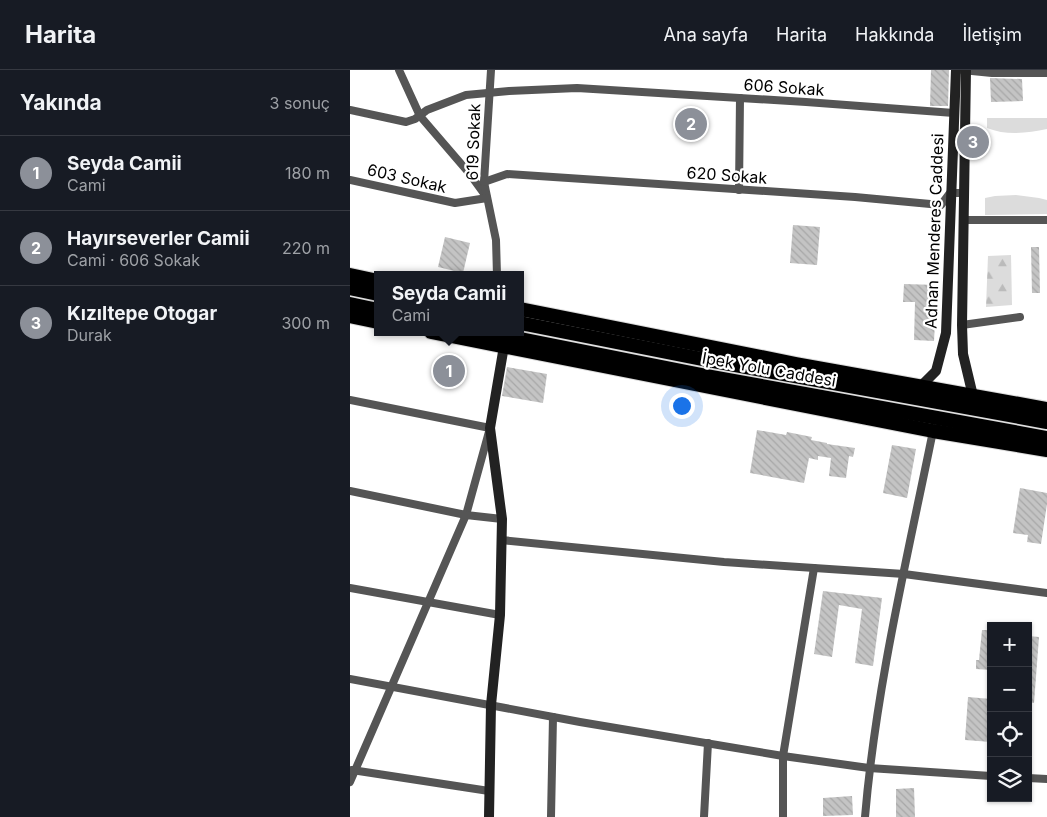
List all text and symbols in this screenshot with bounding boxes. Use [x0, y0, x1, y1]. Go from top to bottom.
text: Harita [25, 20, 96, 49]
text: Ana sayfa [664, 24, 748, 45]
text: Harita [776, 24, 827, 45]
text: Hakkında [855, 24, 934, 45]
text: İletişim [962, 24, 1022, 45]
street label: 606 Sokak [743, 74, 825, 100]
text: Yakında [20, 90, 102, 115]
text: 3 sonuç [270, 93, 330, 113]
street label: 619 Sokak [462, 103, 484, 181]
pin: 2 [675, 105, 707, 143]
pin: 3 [957, 123, 989, 161]
street label: Adnan Menderes Caddesi [921, 133, 947, 329]
text: Seyda Camii [67, 152, 182, 175]
street label: 603 Sokak [365, 159, 449, 197]
street label: 620 Sokak [686, 162, 768, 188]
text: 1 [33, 163, 39, 183]
text: 180 m [285, 163, 330, 183]
text: Cami [67, 175, 106, 195]
text: Hayırseverler Camii [67, 227, 250, 250]
text: 2 [31, 238, 41, 258]
text: 220 m [282, 238, 330, 258]
text: Cami · 606 Sokak [67, 250, 200, 270]
popup [374, 271, 524, 336]
text: Seyda Camii [392, 282, 506, 305]
text: Kızıltepe Otogar [67, 302, 217, 325]
text: Cami [392, 305, 430, 325]
text: 3 [31, 313, 41, 333]
text: 300 m [281, 313, 330, 333]
text: Durak [67, 325, 112, 345]
street label: İpek Yolu Caddesi [700, 347, 838, 391]
pin: 1 [433, 352, 465, 390]
your location [669, 393, 695, 419]
map controls [987, 622, 1032, 802]
button: + [987, 622, 1032, 667]
button: − [987, 667, 1032, 712]
button: locate [987, 712, 1032, 757]
button: layers [987, 757, 1032, 802]

